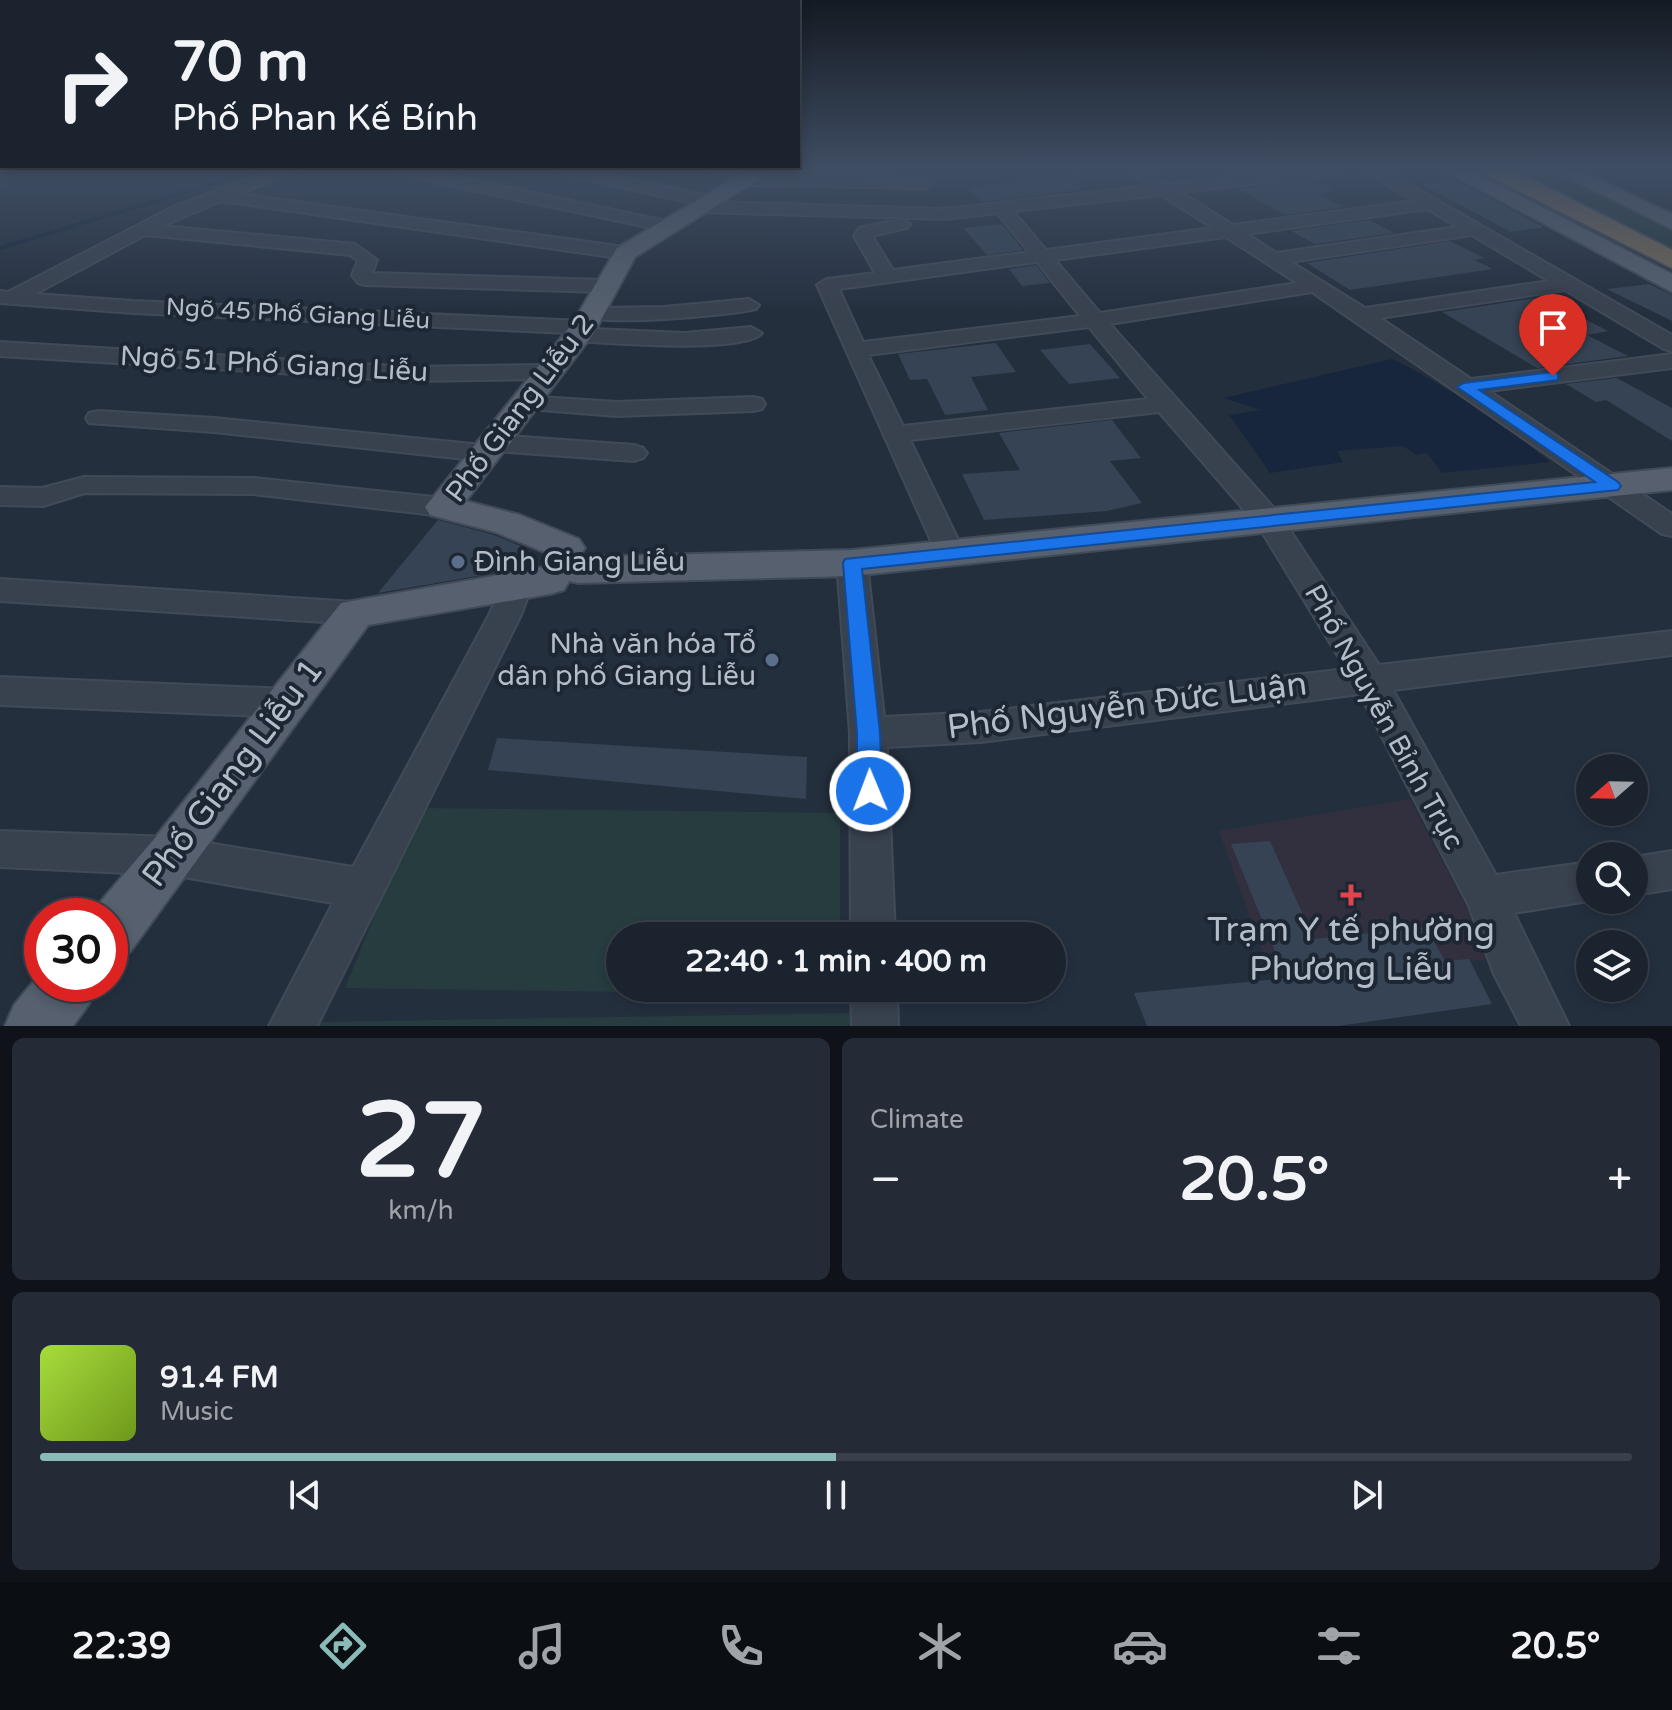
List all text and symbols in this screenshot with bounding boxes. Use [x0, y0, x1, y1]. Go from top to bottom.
text: 70 m [172, 29, 308, 96]
icon: right [40, 32, 144, 136]
text: Phố Phan Kế Bính [172, 97, 478, 140]
street label: Ngõ 45 Phố Giang Liễu [165, 293, 431, 335]
pin [1519, 294, 1587, 376]
icon: arrive [1531, 306, 1575, 350]
street label: Phố Giang Liễu 2 [438, 307, 602, 509]
street label: Ngõ 51 Phố Giang Liễu [119, 339, 429, 389]
place label: Đình Giang Liễu [474, 545, 685, 579]
marker: Đình Giang Liễu [449, 553, 467, 571]
street label: Phố Nguyễn Bỉnh Trục [1297, 579, 1471, 855]
place label: Nhà văn hóa Tổ dân phố Giang Liễu [497, 627, 756, 693]
street label: Phố Giang Liễu 1 [134, 651, 332, 895]
marker: Nhà văn hóa Tổ dân phố Giang Liễu [763, 651, 781, 669]
street label: Phố Nguyễn Đức Luận [945, 664, 1309, 748]
position arrow [828, 749, 912, 833]
north arrow [1576, 754, 1648, 826]
map controls [1576, 754, 1648, 1002]
button: search [1576, 842, 1648, 914]
marker: Trạm Y tế phường Phương Liễu [1340, 884, 1362, 906]
speed limit sign: 30 [24, 898, 128, 1002]
place label: Trạm Y tế phường Phương Liễu [1207, 910, 1495, 990]
button: layers [1576, 930, 1648, 1002]
text: 22:40 · 1 min · 400 m [685, 943, 987, 980]
text: 27 [356, 1080, 486, 1205]
text: Climate [870, 1104, 964, 1135]
text: 20.5° [1179, 1144, 1329, 1216]
text: − [870, 1154, 901, 1207]
text: + [1607, 1154, 1632, 1207]
text: km/h [388, 1195, 454, 1226]
text: 91.4 FM [160, 1359, 279, 1396]
text: Music [160, 1396, 233, 1427]
icon: previous [283, 1473, 327, 1517]
icon: pause [814, 1473, 858, 1517]
icon: next [1345, 1473, 1389, 1517]
icon: directions [315, 1618, 371, 1674]
icon: music [514, 1618, 570, 1674]
icon: phone [713, 1618, 769, 1674]
icon: climate [912, 1618, 968, 1674]
icon: car [1112, 1618, 1168, 1674]
icon: filters [1311, 1618, 1367, 1674]
text: 22:39 [72, 1625, 171, 1668]
text: 20.5° [1510, 1625, 1600, 1668]

